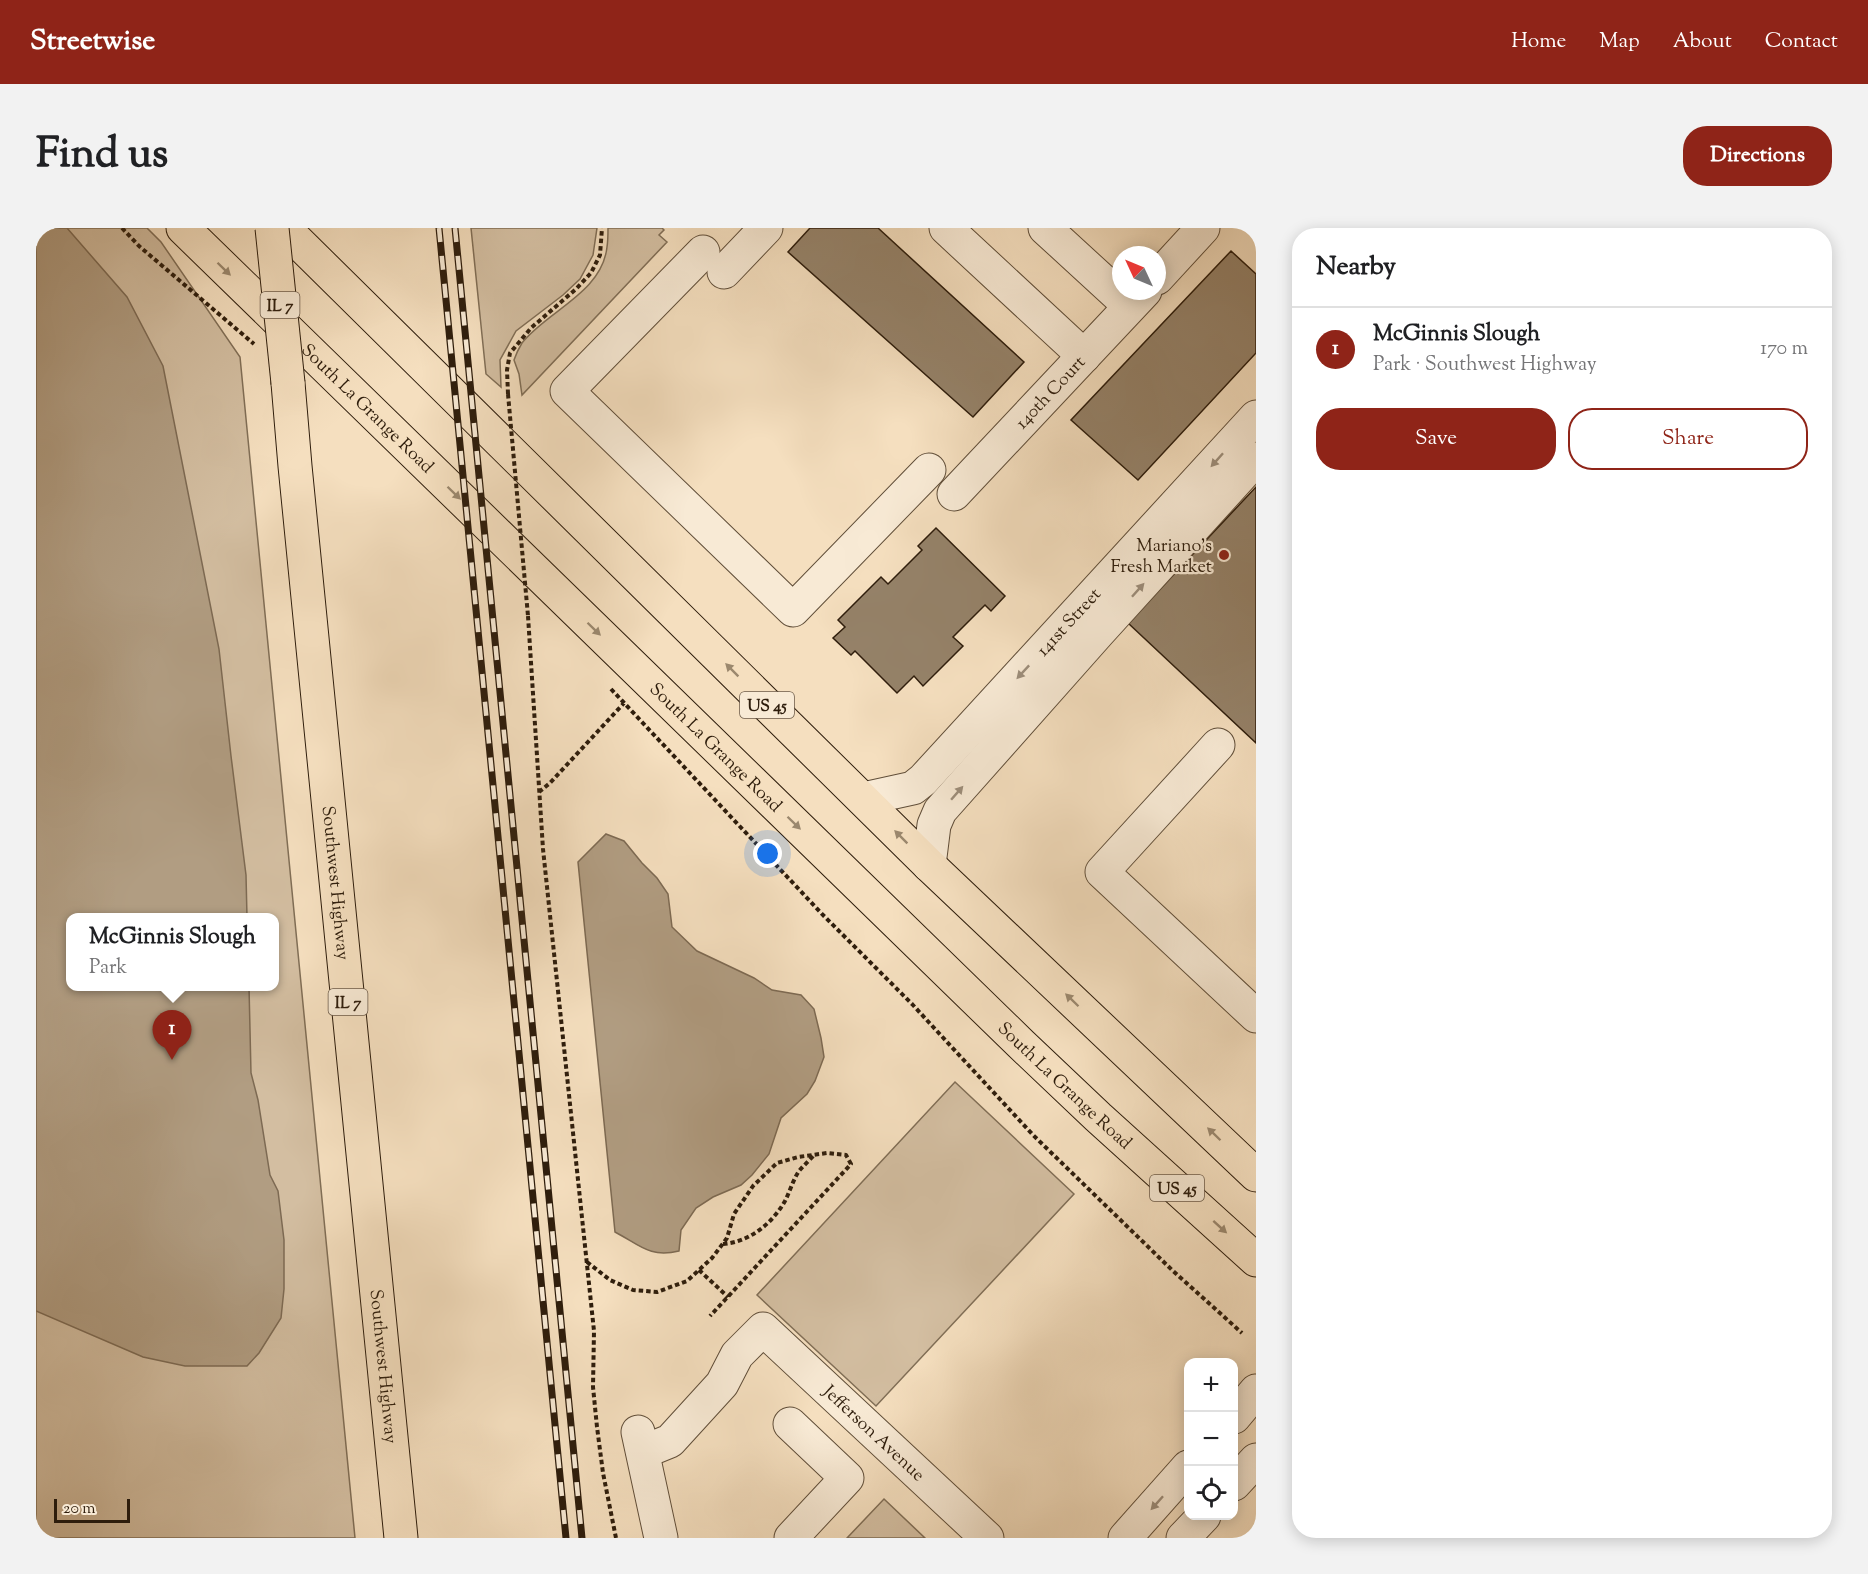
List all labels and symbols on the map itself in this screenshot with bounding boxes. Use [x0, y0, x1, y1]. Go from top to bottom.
north arrow [1112, 246, 1166, 300]
one-way arrow [217, 262, 232, 276]
road number: IL 7 [260, 292, 300, 318]
street label: South La Grange Road [294, 339, 439, 480]
street label: 140th Court [1010, 351, 1092, 436]
one-way arrow [1211, 452, 1224, 467]
one-way arrow [447, 485, 461, 499]
place label: Mariano's Fresh Market [1111, 534, 1212, 581]
marker: Mariano's Fresh Market [1217, 548, 1231, 562]
one-way arrow [1131, 582, 1145, 597]
street label: 141st Street [1032, 583, 1108, 663]
one-way arrow [587, 621, 601, 635]
one-way arrow [725, 663, 740, 677]
one-way arrow [1017, 664, 1031, 678]
street label: South La Grange Road [642, 678, 787, 819]
road number: US 45 [740, 692, 794, 718]
one-way arrow [950, 786, 963, 801]
street label: Southwest Highway [314, 805, 355, 961]
one-way arrow [787, 816, 801, 830]
one-way arrow [894, 830, 908, 844]
your location [753, 839, 782, 868]
road number: IL 7 [328, 989, 368, 1015]
one-way arrow [1065, 993, 1080, 1007]
pin: 1 [152, 1010, 192, 1060]
street label: South La Grange Road [991, 1017, 1137, 1157]
one-way arrow [1207, 1128, 1221, 1142]
road number: US 45 [1150, 1175, 1204, 1201]
one-way arrow [1212, 1220, 1227, 1234]
street label: Southwest Highway [361, 1288, 403, 1445]
street label: Jefferson Avenue [815, 1379, 930, 1489]
one-way arrow [1150, 1495, 1164, 1510]
scale bar [54, 1496, 130, 1524]

